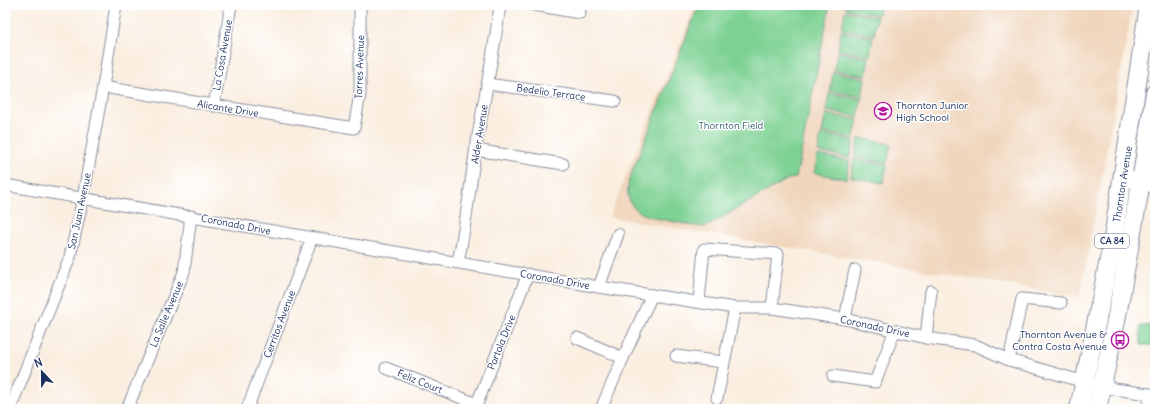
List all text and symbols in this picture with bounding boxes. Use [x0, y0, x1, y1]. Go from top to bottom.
street label: La Cosa Avenue [210, 19, 235, 92]
street label: Torres Avenue [352, 35, 367, 99]
street label: Bedelio Terrace [516, 81, 586, 104]
street label: Alicante Drive [196, 97, 260, 120]
place label: Thornton Junior High School [896, 99, 968, 124]
school or university icon: Thornton Junior High School [873, 101, 893, 121]
street label: Alder Avenue [468, 103, 491, 165]
park label: Thornton Field [699, 119, 764, 132]
street label: Thornton Avenue [1110, 145, 1135, 223]
street label: San Juan Avenue [65, 172, 94, 250]
street label: Coronado Drive [200, 211, 272, 238]
road number: CA 84 [1095, 234, 1129, 248]
street label: Coronado Drive [519, 267, 591, 292]
street label: La Salle Avenue [147, 279, 186, 349]
street label: Cerritos Avenue [261, 288, 298, 360]
street label: Portola Drive [484, 313, 518, 372]
street label: Coronado Drive [839, 313, 911, 340]
place label: Thornton Avenue & Contra Costa Avenue [1012, 328, 1107, 353]
bus stop icon: Thornton Avenue & Contra Costa Avenue [1110, 330, 1130, 350]
north arrow [22, 352, 62, 392]
text: N [32, 355, 44, 371]
street label: Feliz Court [395, 367, 445, 397]

